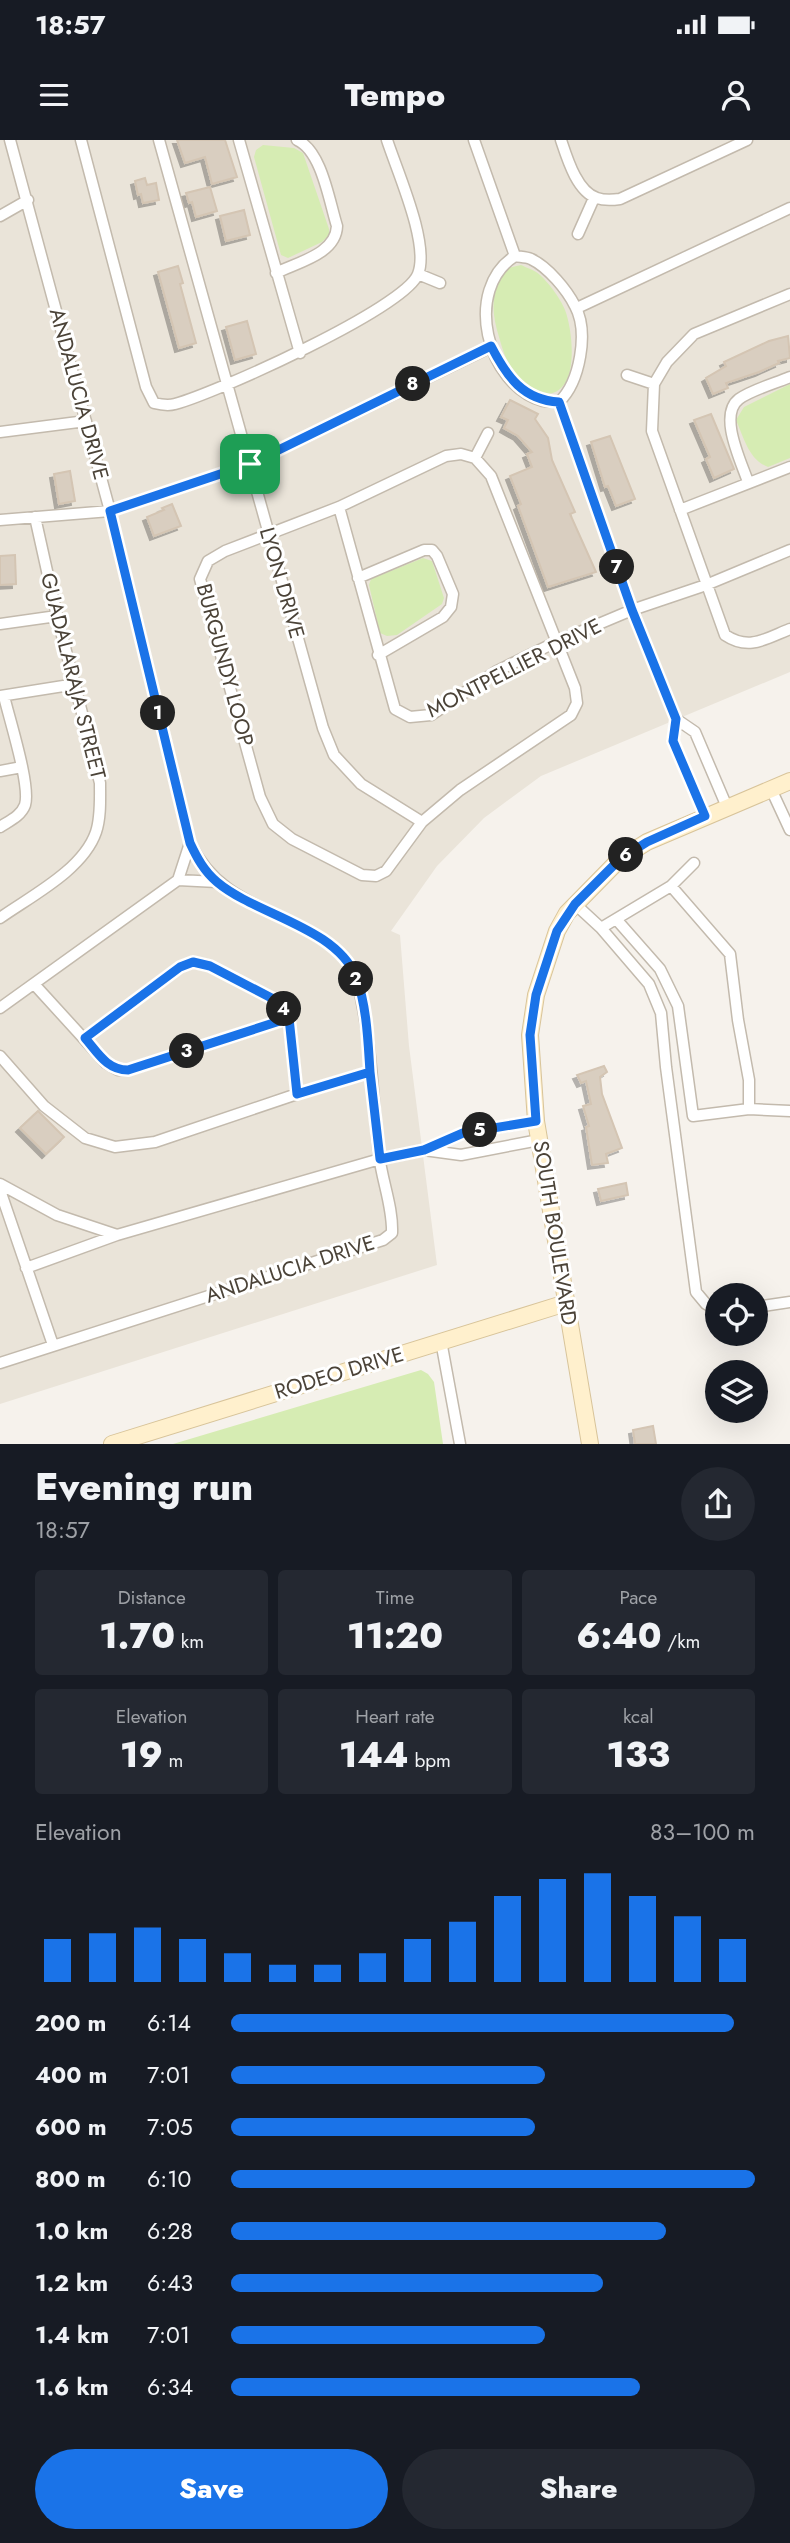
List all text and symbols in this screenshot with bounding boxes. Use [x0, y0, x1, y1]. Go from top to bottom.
text: 18:57 [35, 6, 105, 44]
text: Tempo [345, 72, 445, 118]
icon: menu [35, 76, 73, 114]
icon: person [717, 76, 755, 114]
street label: ANDALUCIA DRIVE [42, 305, 116, 483]
pin: 8 [396, 366, 430, 402]
text: 8 [407, 370, 418, 397]
pin [220, 434, 280, 494]
icon: arrive [231, 445, 269, 483]
street label: LYON DRIVE [252, 524, 312, 642]
pin: 7 [600, 550, 634, 584]
text: 7 [611, 553, 622, 580]
street label: GUADALARAJA STREET [33, 570, 113, 782]
street label: BURGUNDY LOOP [189, 580, 261, 750]
street label: MONTPELLIER DRIVE [421, 611, 607, 725]
pin: 1 [140, 696, 176, 730]
text: 1 [153, 699, 162, 726]
pin: 6 [608, 838, 644, 872]
text: 6 [619, 841, 632, 868]
pin: 2 [338, 962, 374, 996]
text: 2 [349, 965, 362, 992]
pin: 4 [266, 992, 302, 1026]
text: 4 [277, 995, 290, 1022]
pin: 3 [170, 1034, 204, 1068]
text: 3 [181, 1037, 192, 1064]
pin: 5 [462, 1112, 498, 1147]
text: 5 [473, 1116, 486, 1143]
street label: SOUTH BOULEVARD [526, 1139, 584, 1327]
street label: ANDALUCIA DRIVE [201, 1227, 379, 1311]
map controls [705, 1283, 768, 1423]
button: locate [705, 1283, 768, 1346]
street label: RODEO DRIVE [271, 1339, 407, 1407]
button: layers [705, 1360, 768, 1423]
text: Evening run [35, 1459, 253, 1514]
button: share [681, 1467, 755, 1541]
text: 18:57 [35, 1513, 90, 1547]
text: Distance [118, 1584, 186, 1611]
text: Time [376, 1584, 414, 1611]
text: Pace [619, 1584, 657, 1611]
text: 1.70 [99, 1611, 175, 1661]
text: 11:20 [347, 1611, 443, 1661]
text: 6:40 [576, 1611, 662, 1661]
text: km [175, 1628, 204, 1655]
text: /km [662, 1628, 700, 1655]
text: Elevation [116, 1703, 188, 1730]
text: Heart rate [355, 1703, 435, 1730]
text: kcal [623, 1703, 654, 1730]
text: 19 [120, 1730, 163, 1780]
text: 144 [339, 1730, 409, 1780]
text: 133 [607, 1730, 670, 1780]
text: m [163, 1747, 183, 1774]
text: bpm [409, 1747, 451, 1774]
text: Elevation [35, 1815, 122, 1849]
text: 83–100 m [650, 1815, 755, 1849]
text: 200 m [35, 2006, 106, 2040]
text: 6:14 [147, 2006, 191, 2040]
text: 400 m [35, 2058, 107, 2092]
text: 7:01 [147, 2058, 190, 2092]
text: 600 m [35, 2110, 107, 2144]
text: 7:05 [147, 2110, 193, 2144]
text: 800 m [35, 2162, 106, 2196]
text: 6:10 [147, 2162, 191, 2196]
text: 1.0 km [35, 2214, 108, 2248]
text: 6:28 [147, 2214, 193, 2248]
text: 1.2 km [35, 2266, 108, 2300]
text: 6:43 [147, 2266, 193, 2300]
text: 1.4 km [35, 2318, 109, 2352]
text: 7:01 [147, 2318, 190, 2352]
text: 1.6 km [35, 2370, 109, 2404]
text: 6:34 [147, 2370, 193, 2404]
button: Save [35, 2449, 388, 2529]
button: Share [402, 2449, 755, 2529]

